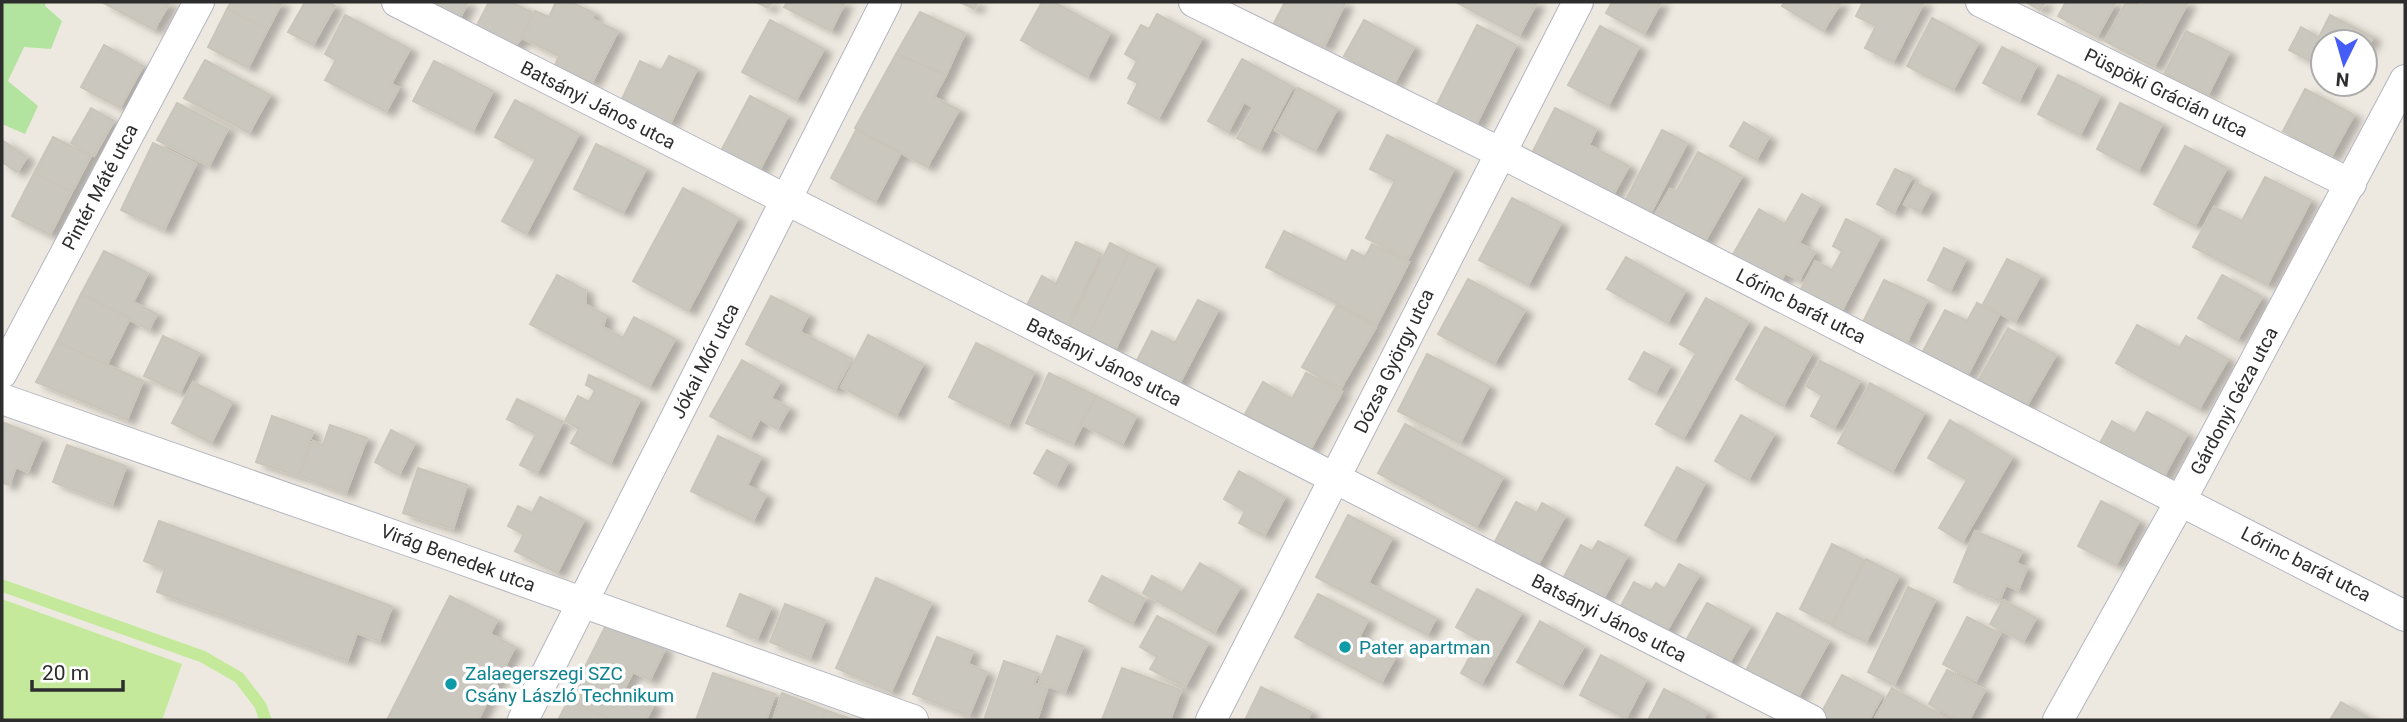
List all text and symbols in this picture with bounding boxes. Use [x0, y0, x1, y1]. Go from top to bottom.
north arrow [2309, 28, 2379, 98]
street label: Püspöki Grácián utca [2080, 43, 2252, 143]
street label: Batsányi János utca [517, 56, 679, 154]
text: N [2335, 67, 2350, 91]
street label: Pintér Máté utca [57, 120, 143, 254]
street label: Lőrinc barát utca [1732, 263, 1870, 349]
street label: Dózsa György utca [1349, 285, 1439, 437]
street label: Jókai Mór utca [666, 300, 744, 422]
street label: Batsányi János utca [1023, 313, 1185, 411]
street label: Gárdonyi Géza utca [2185, 323, 2283, 479]
street label: Virág Benedek utca [377, 519, 539, 597]
street label: Lőrinc barát utca [2237, 521, 2375, 607]
street label: Batsányi János utca [1528, 569, 1690, 667]
place label: Pater apartman [1359, 636, 1491, 659]
marker: Pater apartman [1337, 639, 1353, 655]
scale bar [32, 648, 122, 692]
text: 20 m [42, 661, 89, 685]
place label: Zalaegerszegi SZC Csány László Technikum [465, 662, 674, 707]
marker: Zalaegerszegi SZC Csány László Technikum [443, 676, 459, 692]

